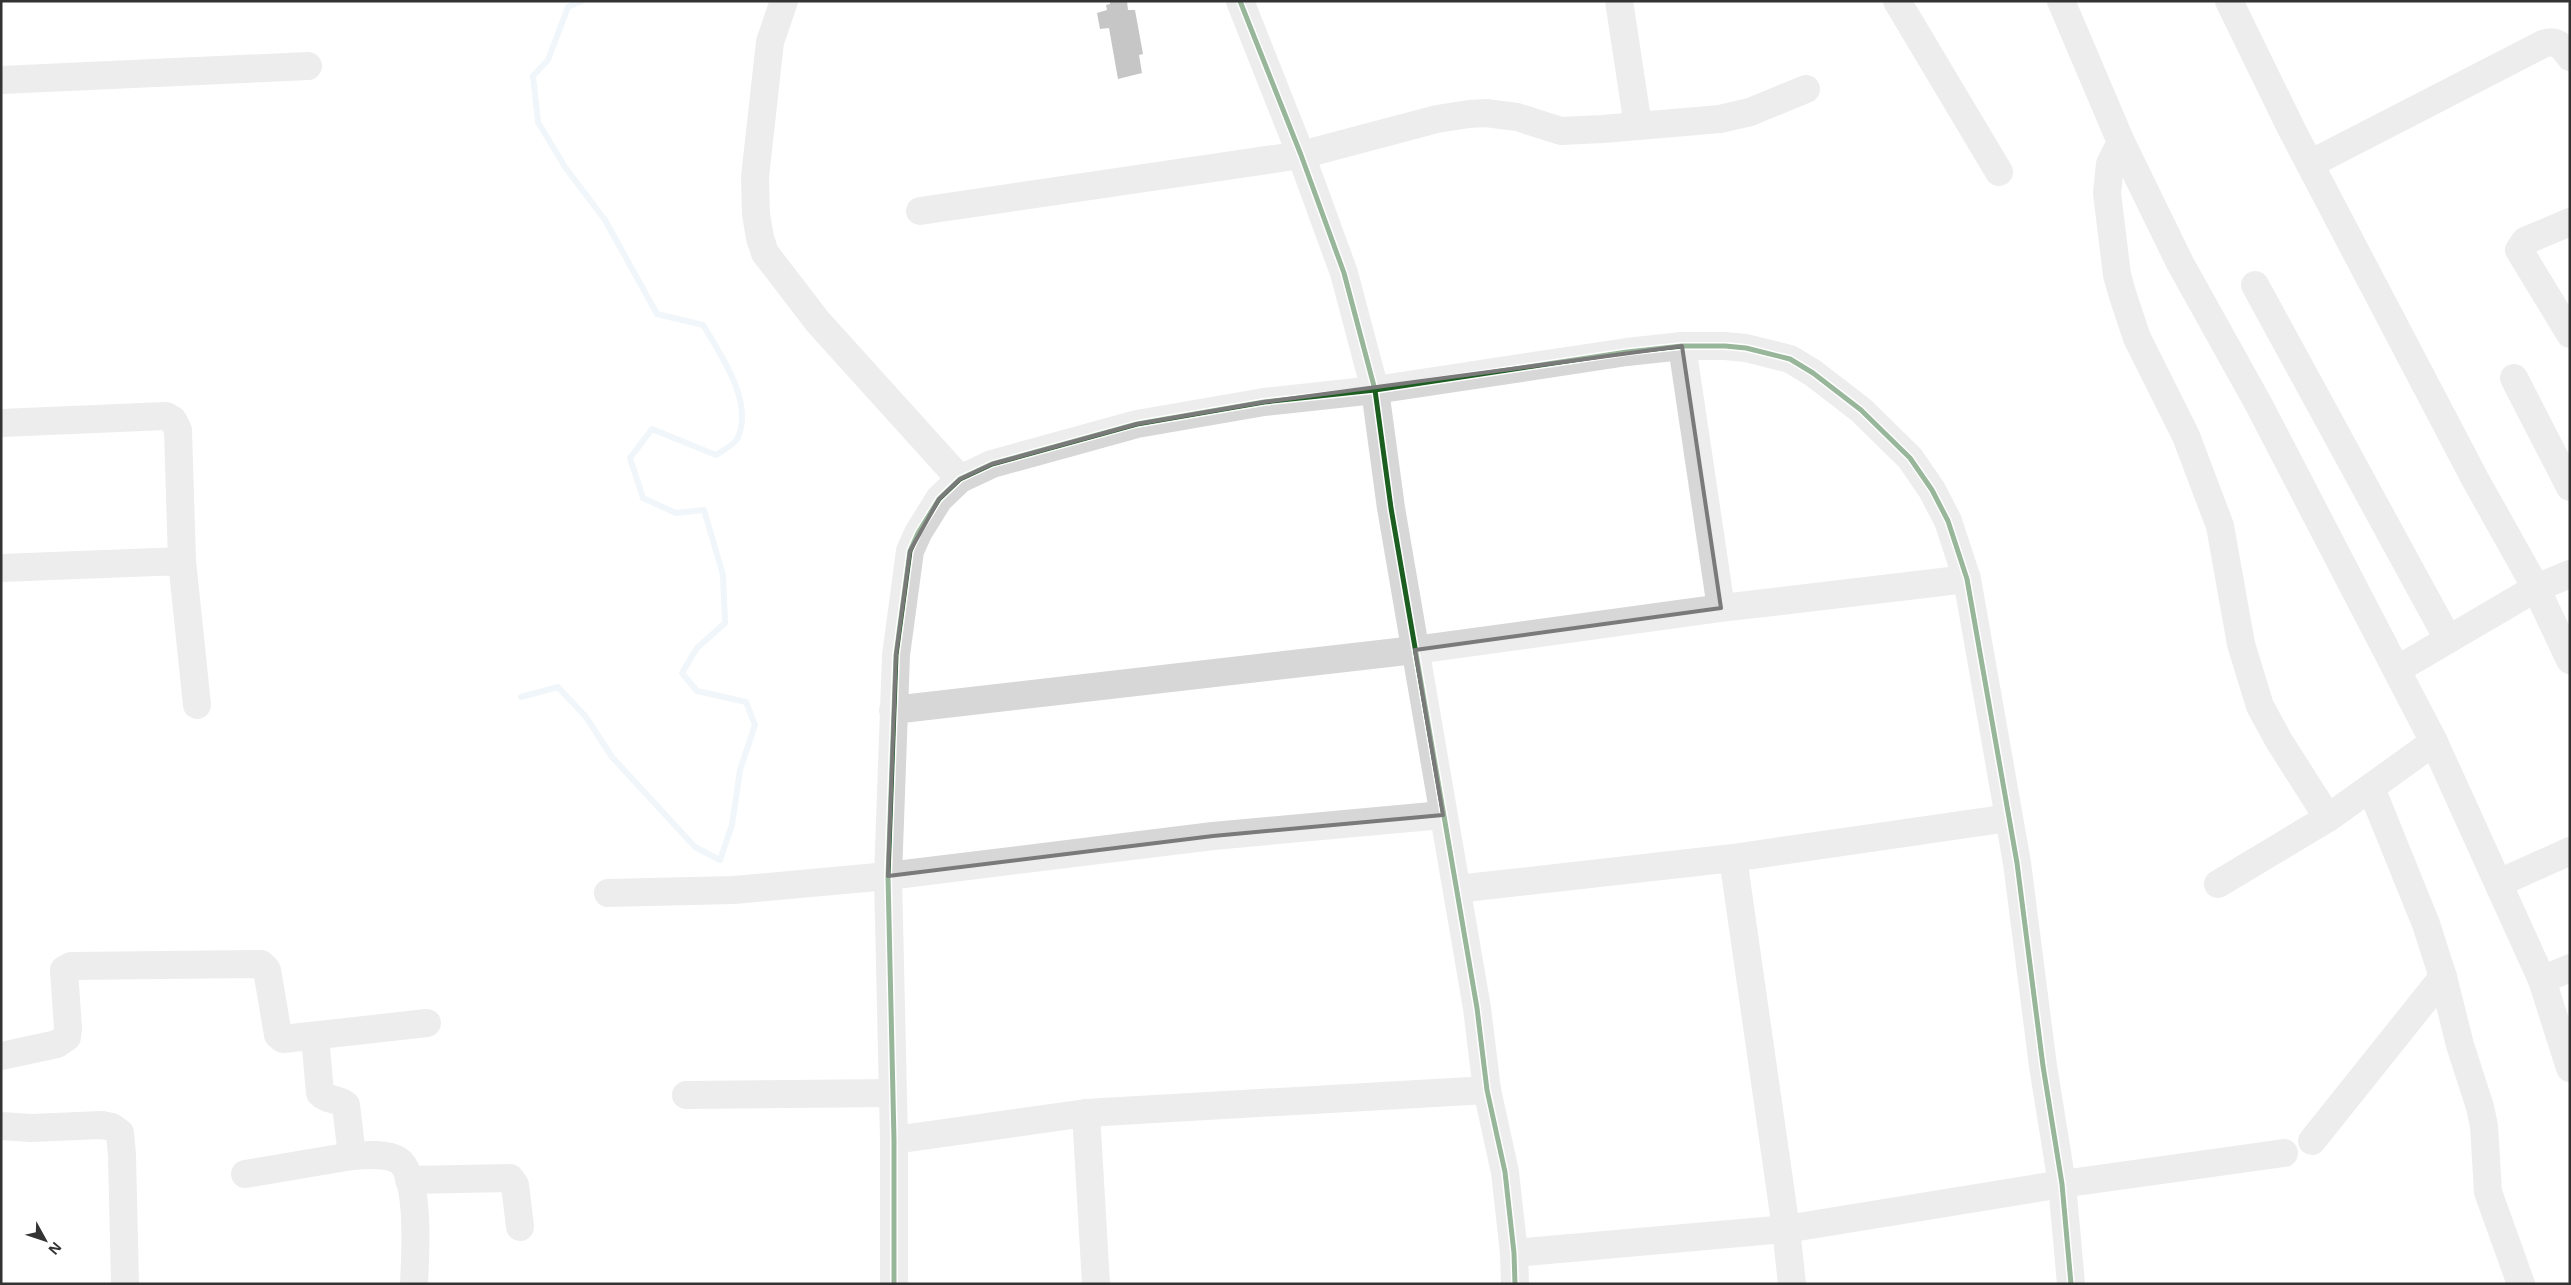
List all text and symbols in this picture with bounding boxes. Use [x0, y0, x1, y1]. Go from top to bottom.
north arrow [20, 1215, 70, 1265]
text: N [44, 1238, 66, 1259]

